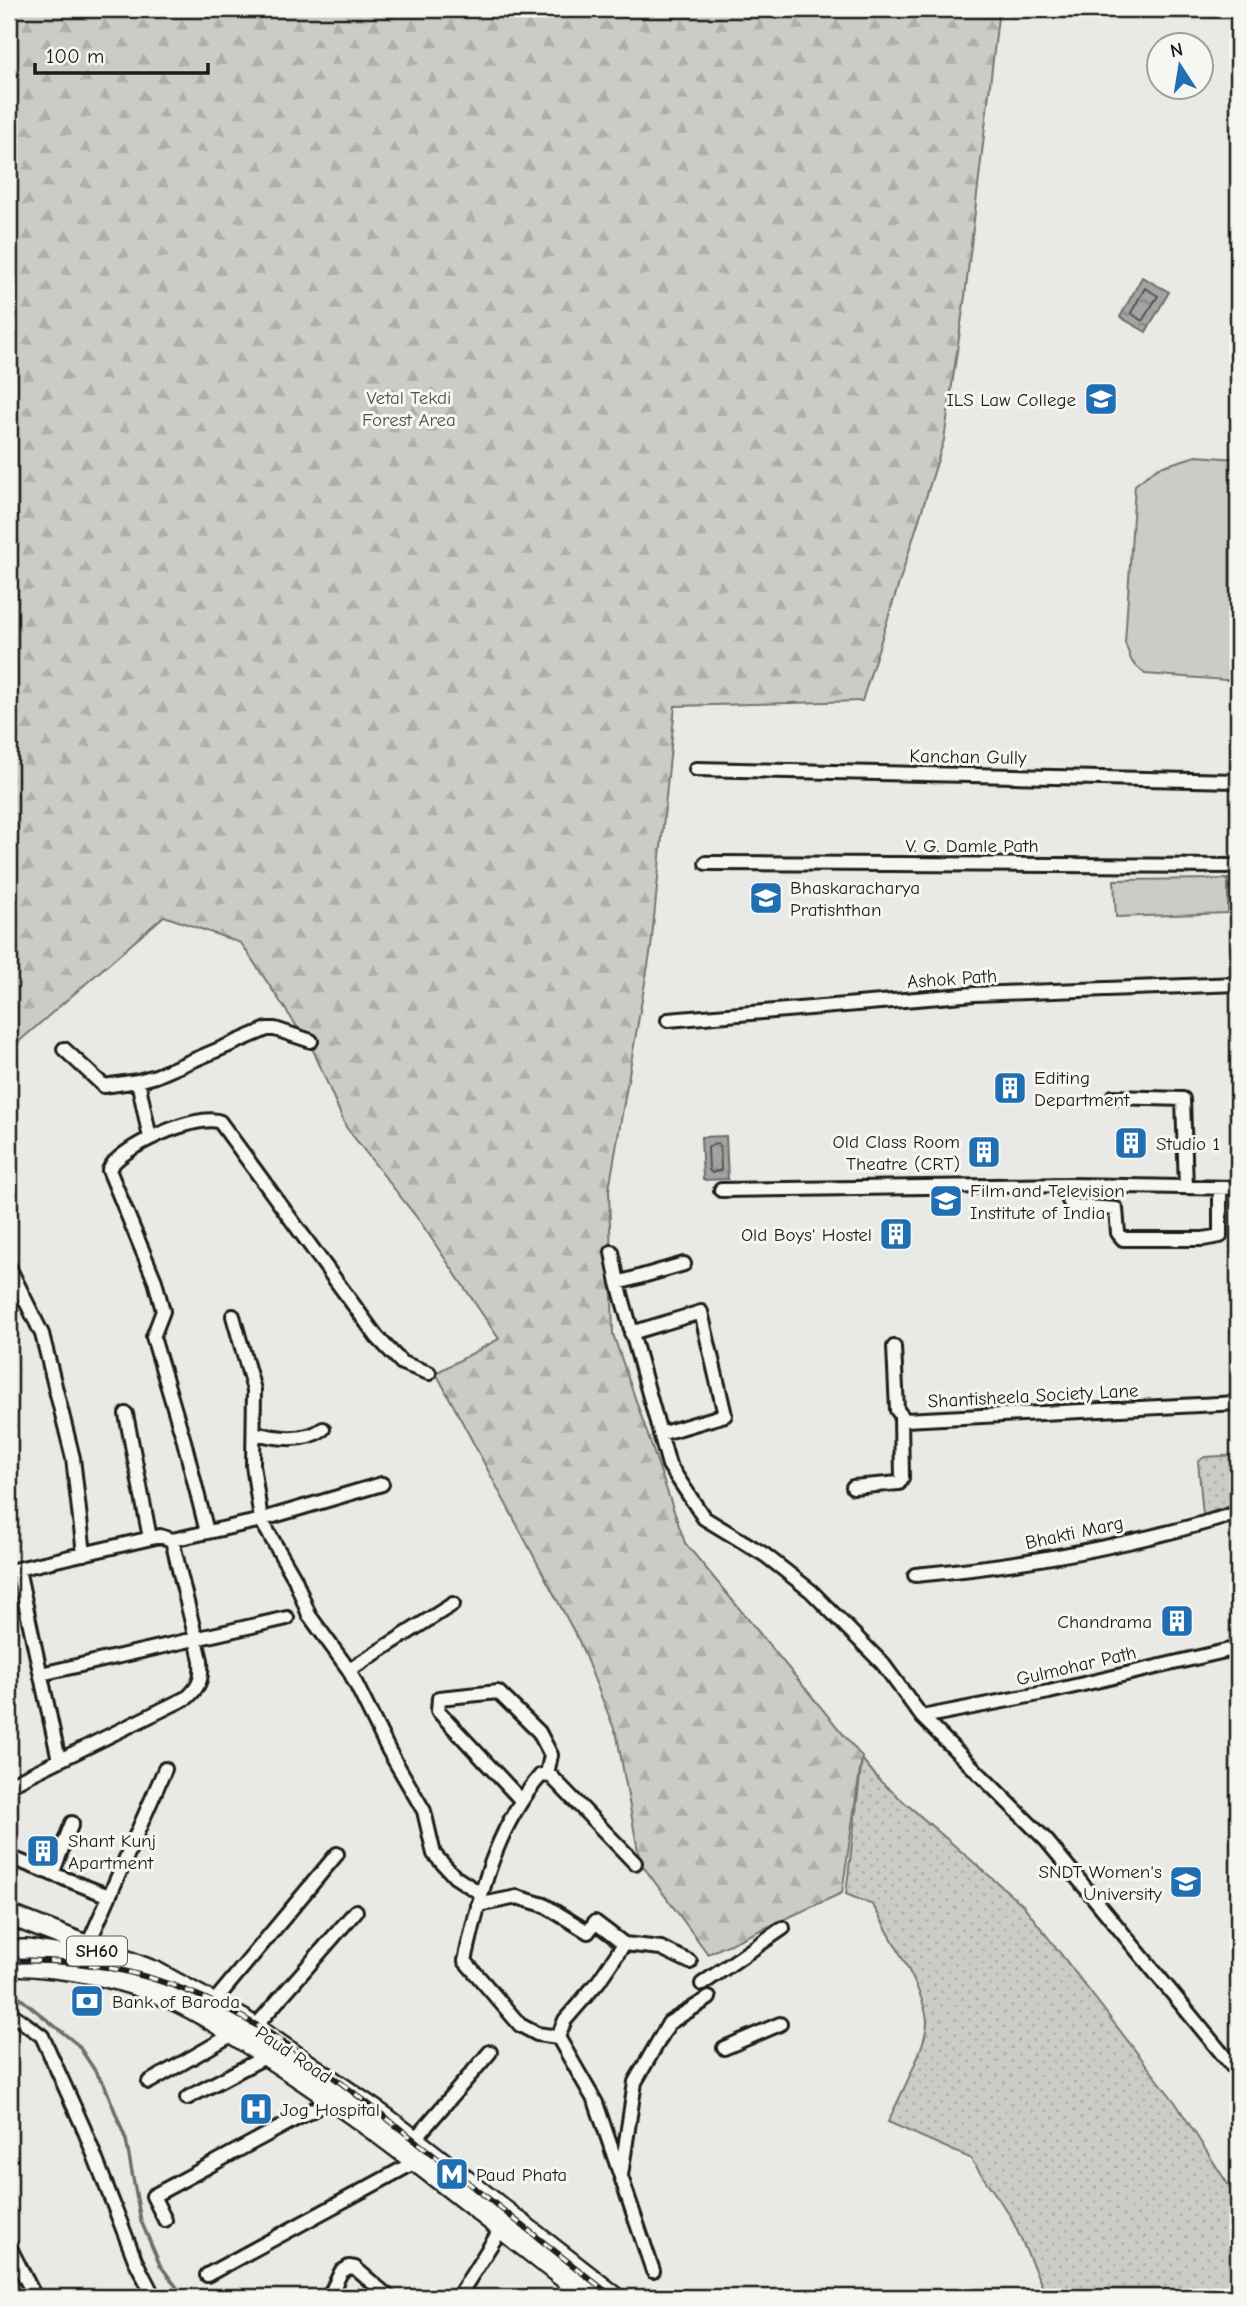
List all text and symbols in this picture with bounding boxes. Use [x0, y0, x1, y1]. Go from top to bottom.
scale bar [35, 32, 208, 76]
north arrow [1146, 32, 1216, 102]
text: N [1168, 38, 1185, 62]
text: 100 m [46, 44, 104, 68]
school or university icon: ILS Law College [1082, 380, 1120, 418]
park label: Vetal Tekdi Forest Area [362, 387, 456, 431]
place label: ILS Law College [946, 389, 1076, 411]
street label: Kanchan Gully [909, 745, 1027, 769]
street label: V. G. Damle Path [905, 835, 1039, 857]
place label: Bhaskaracharya Pratishthan [790, 877, 920, 921]
school or university icon: Bhaskaracharya Pratishthan [747, 879, 785, 917]
street label: Ashok Path [906, 965, 998, 993]
place label: Editing Department [1034, 1067, 1130, 1111]
building icon: Editing Department [991, 1069, 1029, 1107]
building icon: Studio 1 [1112, 1124, 1150, 1162]
place label: Old Class Room Theatre (CRT) [833, 1131, 960, 1175]
building icon: Old Class Room Theatre (CRT) [965, 1133, 1003, 1171]
place label: Studio 1 [1156, 1133, 1220, 1155]
place label: Film and Television Institute of India [970, 1180, 1125, 1224]
school or university icon: Film and Television Institute of India [927, 1182, 965, 1220]
building icon: Old Boys' Hostel [877, 1215, 915, 1253]
place label: Old Boys' Hostel [741, 1224, 872, 1246]
street label: Shantisheela Society Lane [927, 1379, 1139, 1413]
street label: Bhakti Marg [1023, 1512, 1125, 1554]
building icon: Chandrama [1158, 1602, 1196, 1640]
place label: Chandrama [1057, 1611, 1152, 1633]
street label: Gulmohar Path [1014, 1641, 1138, 1690]
place label: Shant Kunj Apartment [68, 1830, 156, 1874]
building icon: Shant Kunj Apartment [24, 1832, 62, 1870]
place label: SNDT Women's University [1039, 1861, 1163, 1905]
school or university icon: SNDT Women's University [1167, 1863, 1205, 1901]
road number: SH60 [67, 1937, 127, 1966]
bank icon: Bank of Baroda [68, 1982, 106, 2020]
place label: Bank of Baroda [112, 1991, 240, 2013]
street label: Paud Road [251, 2021, 336, 2088]
hospital icon: Jog Hospital [237, 2090, 275, 2128]
place label: Jog Hospital [280, 2099, 380, 2121]
metro station icon: Paud Phata [433, 2155, 471, 2193]
place label: Paud Phata [476, 2164, 567, 2186]

